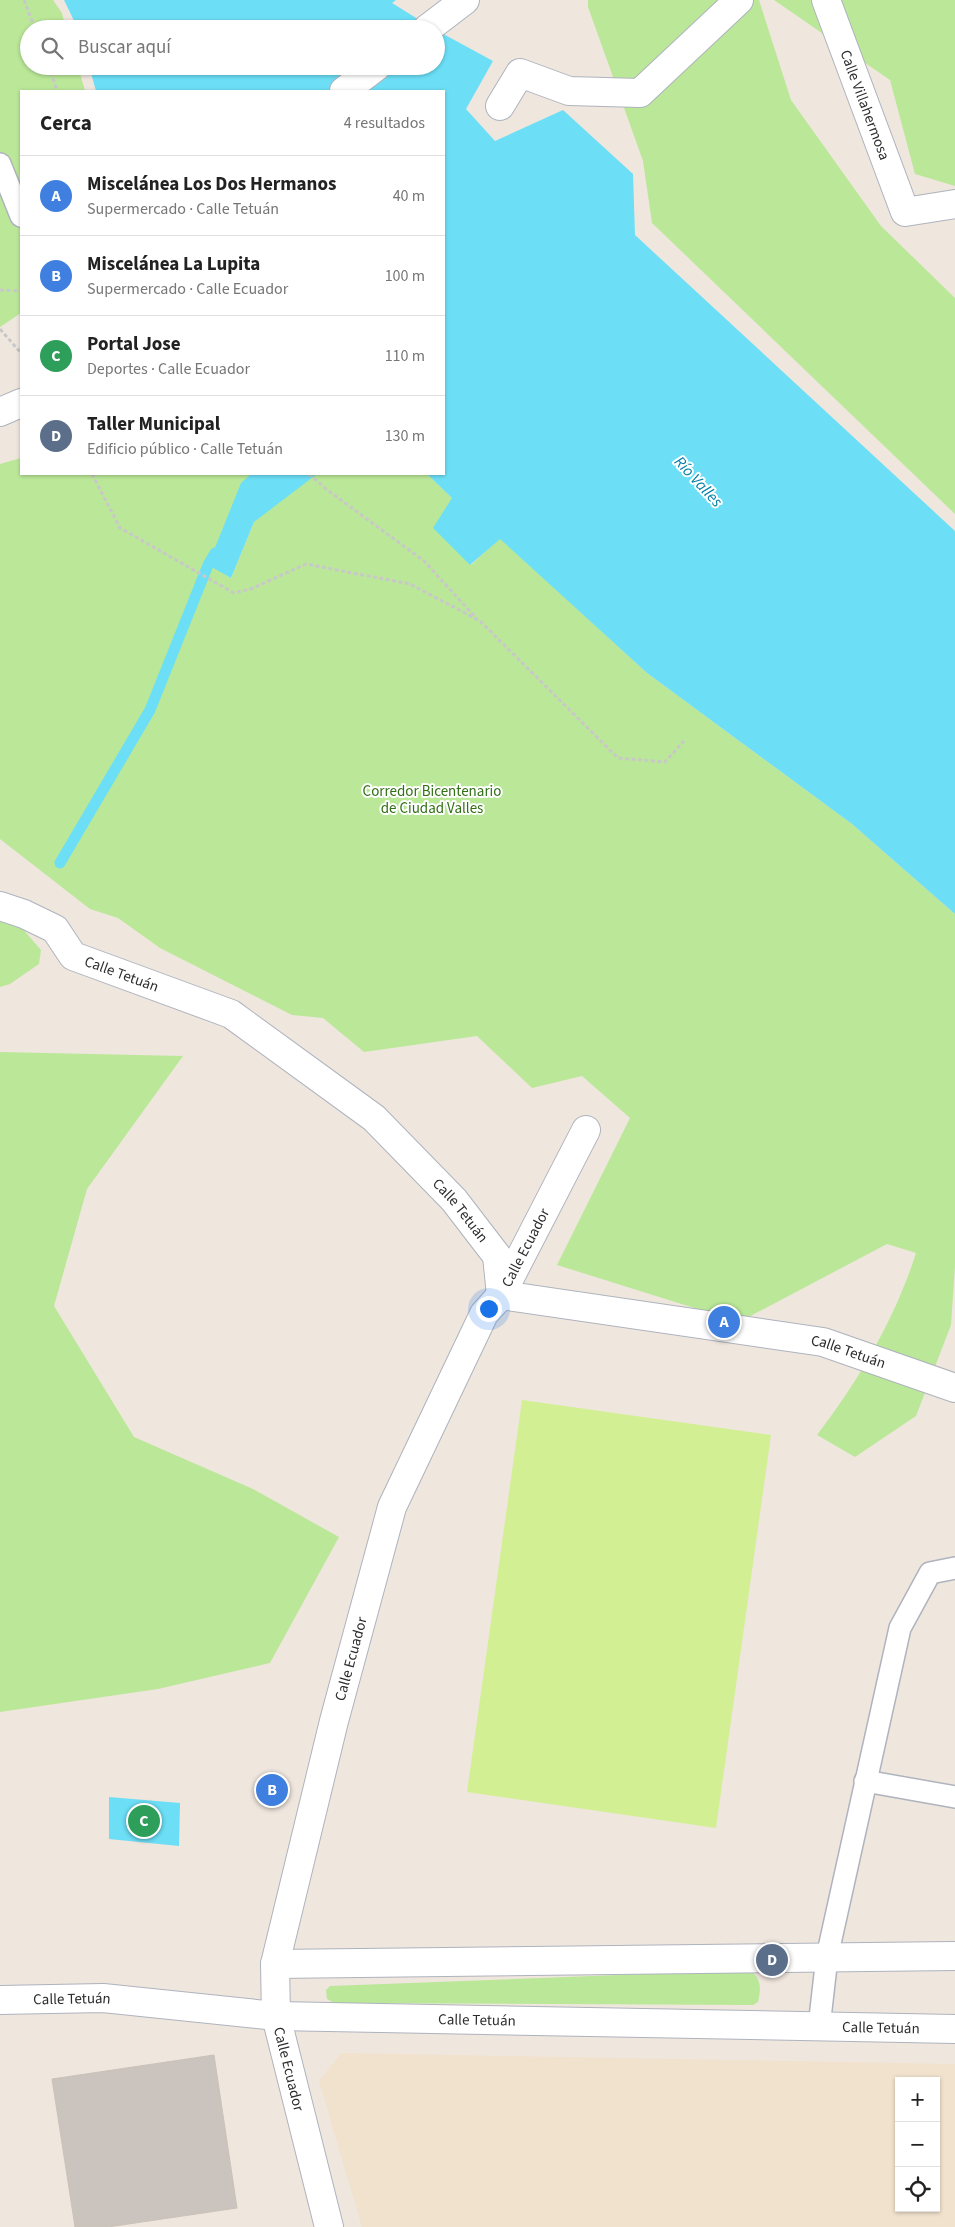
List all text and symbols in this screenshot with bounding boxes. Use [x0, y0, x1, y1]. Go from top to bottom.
search box [20, 20, 445, 75]
icon: search [38, 34, 66, 62]
text: Buscar aquí [78, 34, 171, 61]
street label: Calle Villahermosa [835, 47, 895, 163]
text: Cerca [40, 108, 92, 138]
text: 4 resultados [344, 112, 425, 134]
text: Miscelánea Los Dos Hermanos [87, 171, 336, 198]
text: A [51, 185, 61, 207]
text: 40 m [393, 185, 425, 207]
text: Supermercado · Calle Tetuán [87, 198, 279, 220]
text: Miscelánea La Lupita [87, 251, 260, 278]
text: B [51, 265, 61, 287]
text: 100 m [385, 265, 425, 287]
text: Supermercado · Calle Ecuador [87, 278, 288, 300]
text: Portal Jose [87, 331, 181, 358]
text: C [51, 345, 61, 367]
text: 110 m [385, 345, 425, 367]
text: Deportes · Calle Ecuador [87, 358, 250, 380]
text: Taller Municipal [87, 411, 220, 438]
text: D [51, 425, 61, 447]
text: 130 m [385, 425, 425, 447]
text: Edificio público · Calle Tetuán [87, 438, 283, 460]
water label: Río Valles [669, 451, 728, 512]
park label: Corredor Bicentenario de Ciudad Valles [363, 781, 501, 819]
street label: Calle Tetuán [81, 951, 162, 998]
street label: Calle Tetuán [427, 1174, 493, 1247]
street label: Calle Ecuador [497, 1204, 555, 1291]
your location [476, 1296, 502, 1322]
pin: A [708, 1303, 740, 1341]
street label: Calle Tetuán [810, 1330, 888, 1374]
street label: Calle Ecuador [330, 1614, 373, 1703]
pin: B [256, 1771, 288, 1809]
pin: C [128, 1802, 160, 1840]
pin: D [756, 1941, 788, 1979]
street label: Calle Tetuán [33, 1988, 112, 2010]
street label: Calle Tetuán [438, 2009, 516, 2032]
street label: Calle Tetuán [842, 2017, 920, 2039]
street label: Calle Ecuador [268, 2025, 309, 2114]
map controls [895, 2077, 940, 2212]
button: + [895, 2077, 940, 2122]
button: − [895, 2122, 940, 2167]
button: locate [895, 2167, 940, 2212]

